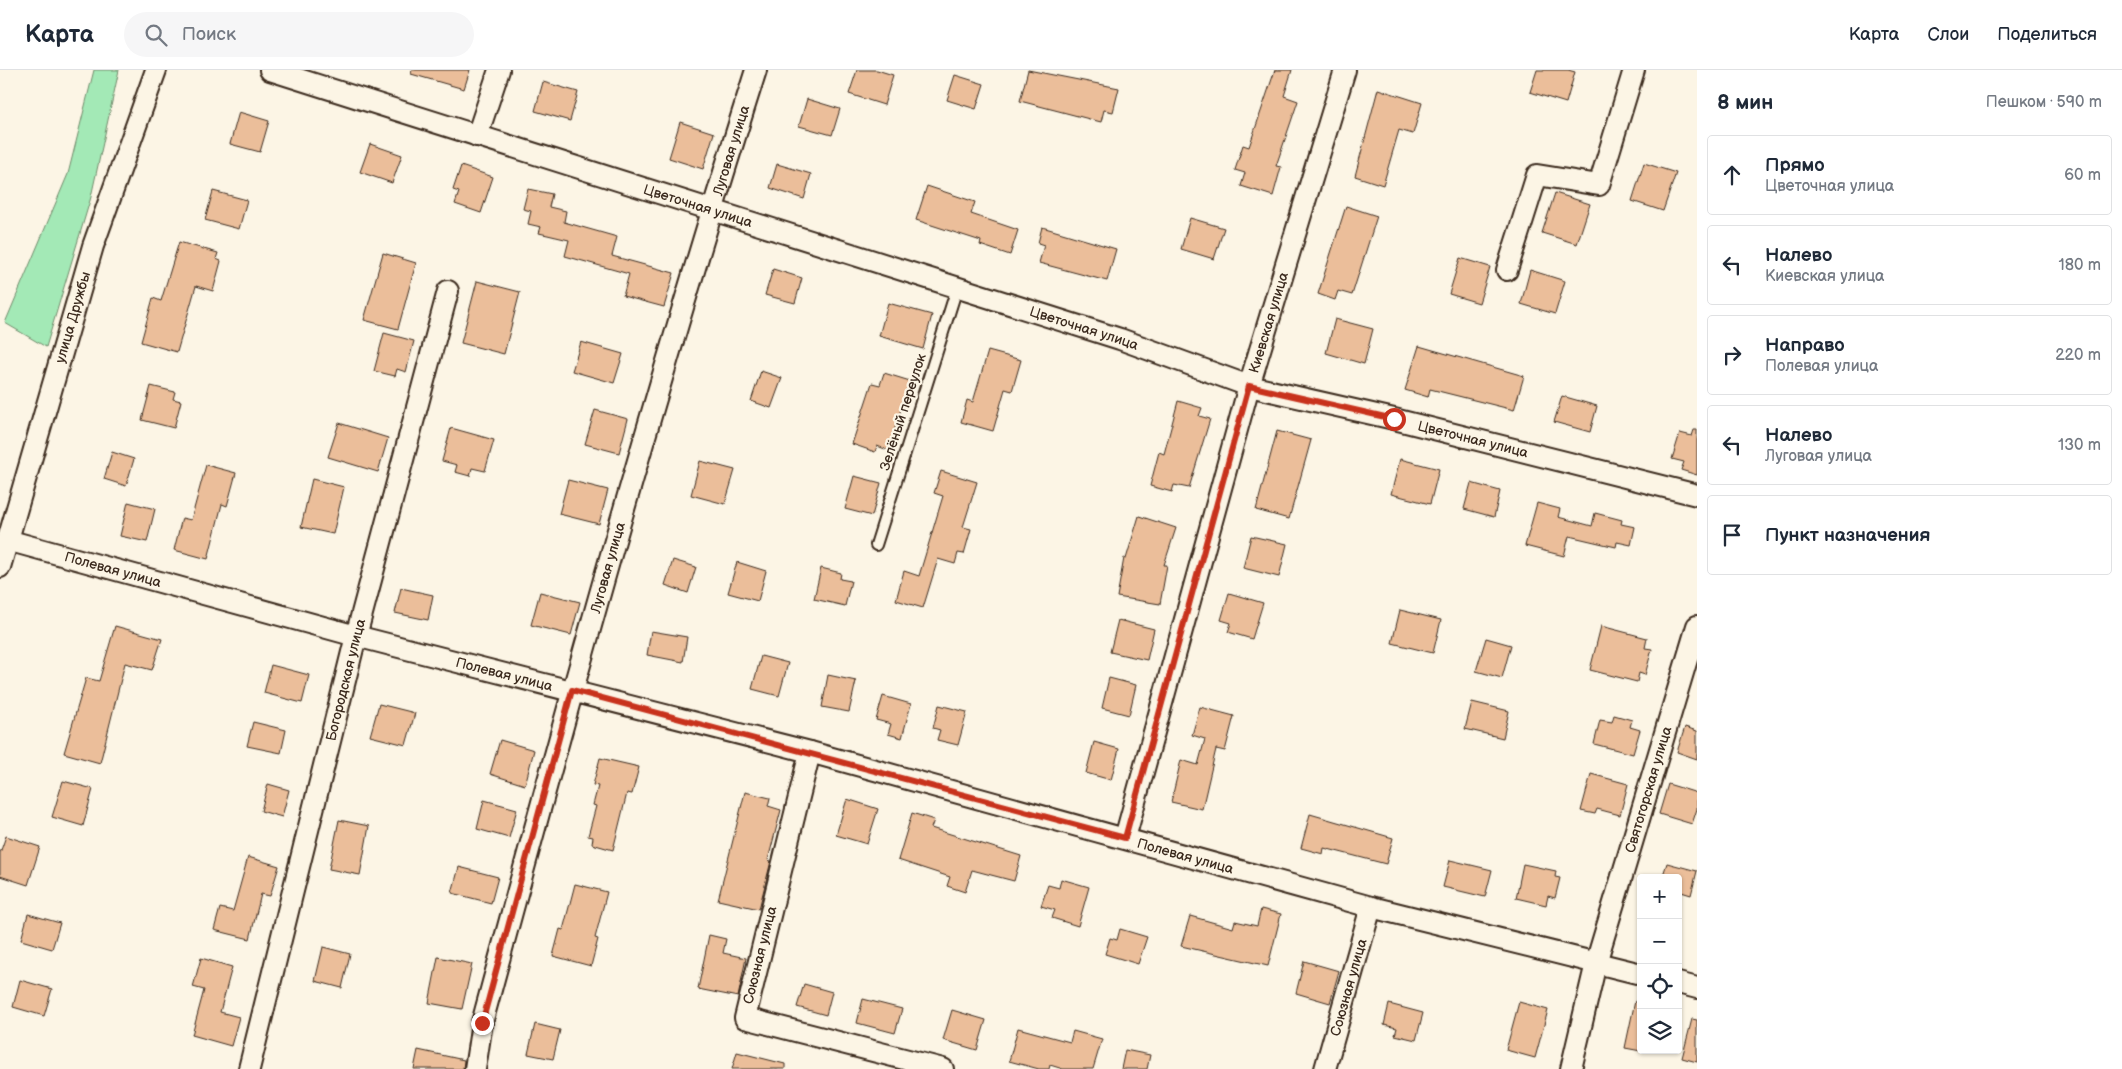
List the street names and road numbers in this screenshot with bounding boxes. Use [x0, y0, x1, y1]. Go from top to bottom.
street label: Луговая улица [709, 102, 753, 199]
street label: Цветочная улица [642, 180, 755, 231]
street label: Киевская улица [1245, 269, 1292, 375]
street label: улица Дружбы [51, 270, 94, 365]
street label: Цветочная улица [1028, 302, 1141, 354]
street label: Зелёный переулок [876, 351, 930, 473]
street label: Цветочная улица [1416, 417, 1531, 461]
street label: Луговая улица [586, 519, 629, 616]
street label: Полевая улица [63, 548, 164, 591]
street label: Богородская улица [322, 616, 369, 743]
street label: Полевая улица [454, 653, 555, 695]
street label: Святогорская улица [1621, 724, 1675, 855]
street label: Полевая улица [1135, 834, 1236, 877]
street label: Союзная улица [740, 904, 781, 1006]
street label: Союзная улица [1326, 936, 1370, 1038]

